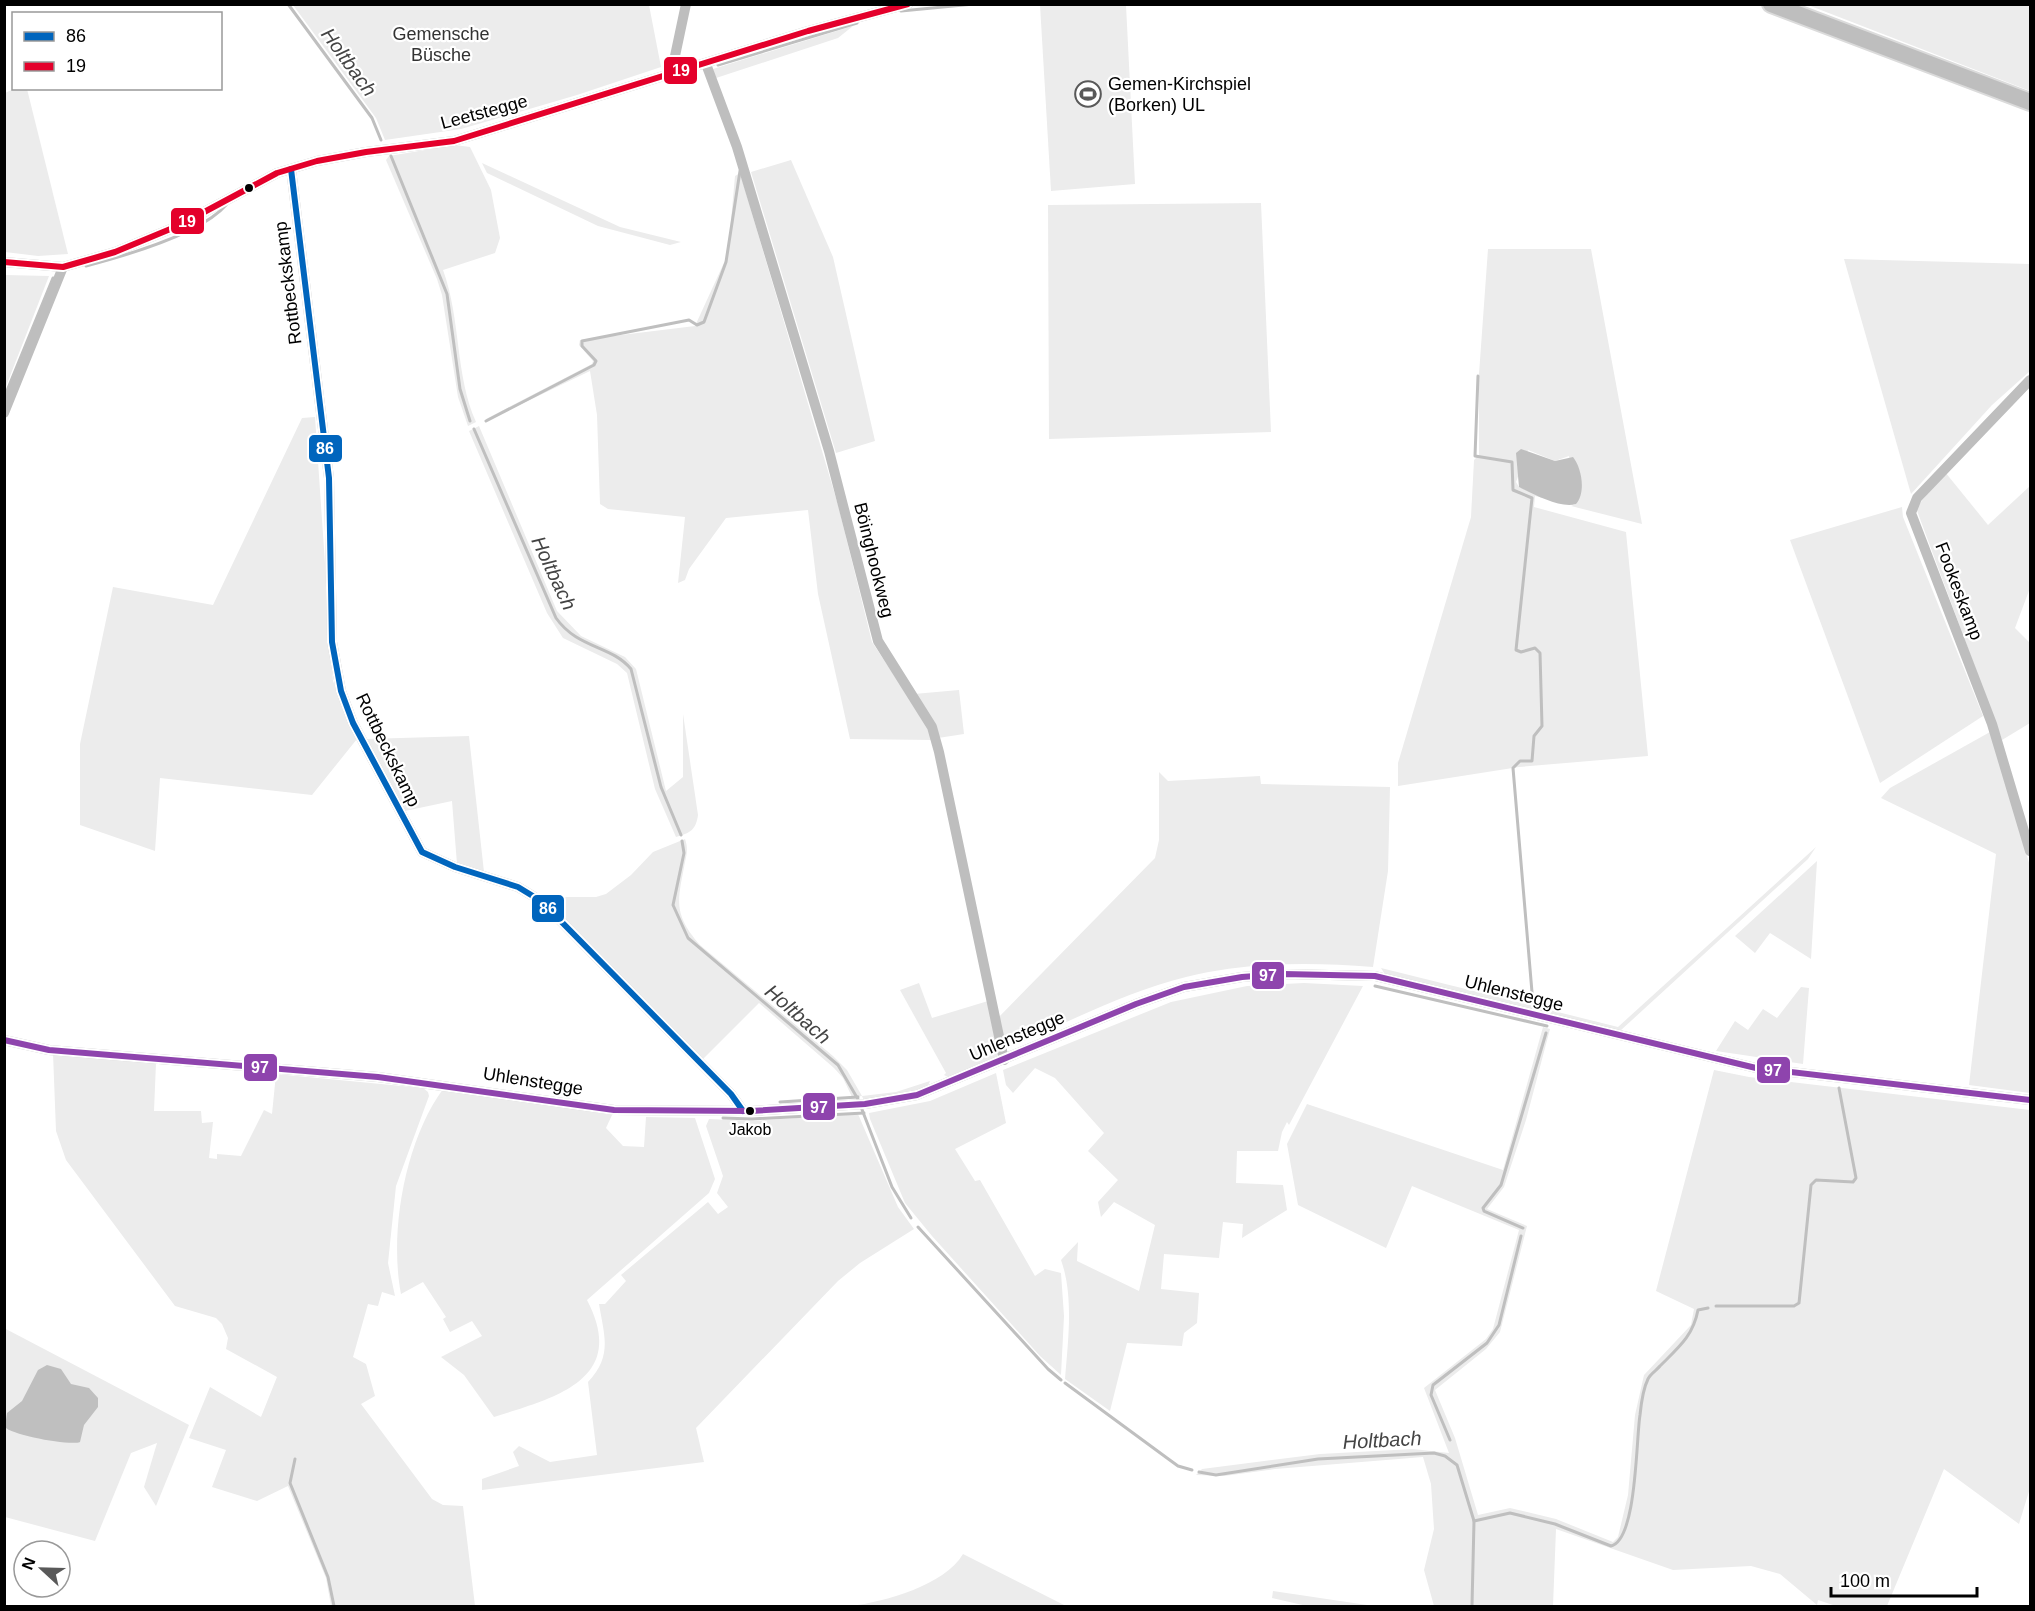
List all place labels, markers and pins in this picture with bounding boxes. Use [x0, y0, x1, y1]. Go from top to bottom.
place label: Gemen-Kirchspiel (Borken) UL [1108, 74, 1251, 115]
sports icon: Gemen-Kirchspiel (Borken) UL [1073, 79, 1103, 109]
unlabelled marker [243, 182, 255, 194]
marker: Jakob [744, 1105, 756, 1117]
place label: Jakob [729, 1121, 771, 1138]

